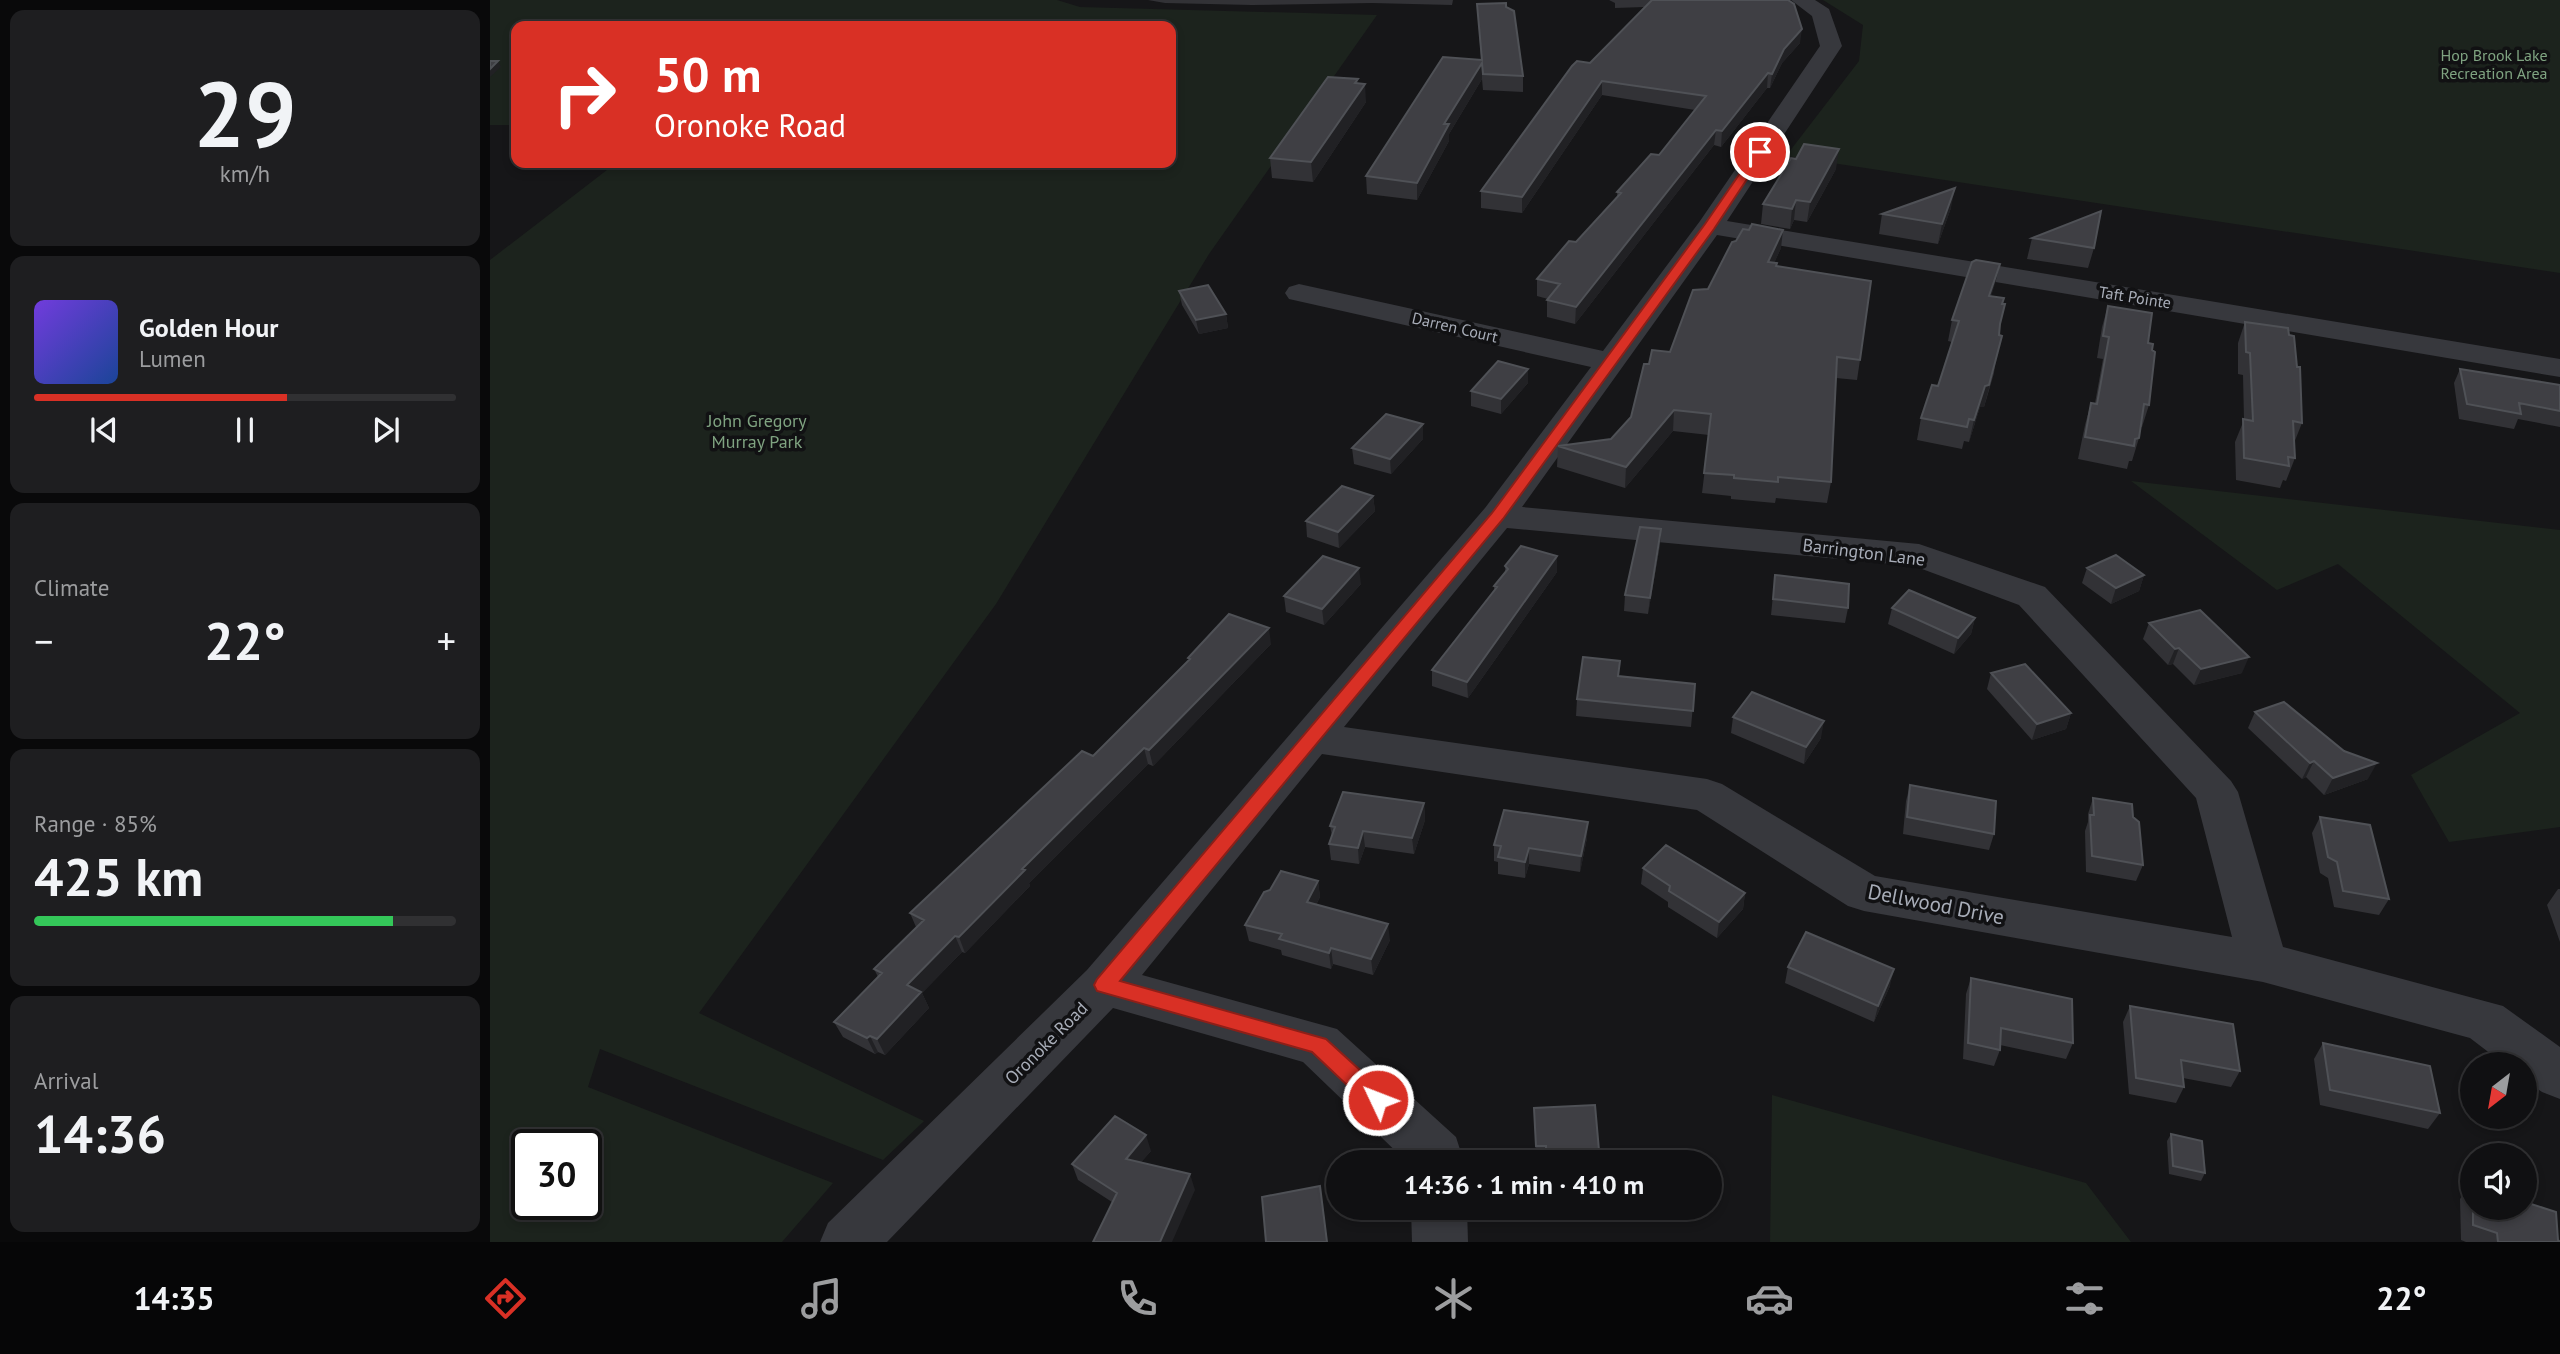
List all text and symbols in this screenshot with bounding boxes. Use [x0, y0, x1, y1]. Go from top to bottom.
text: 50 m [654, 42, 761, 106]
park label: Hop Brook Lake Recreation Area [2440, 45, 2548, 83]
icon: right [539, 49, 630, 140]
text: 29 [193, 54, 297, 172]
text: Oronoke Road [654, 104, 846, 146]
pin [1730, 122, 1790, 182]
icon: arrive [1741, 133, 1779, 171]
text: km/h [220, 159, 270, 188]
street label: Taft Pointe [2097, 281, 2173, 313]
street label: Darren Court [1410, 307, 1500, 347]
text: Golden Hour [139, 311, 278, 344]
text: Lumen [139, 344, 206, 373]
park label: John Gregory Murray Park [706, 409, 807, 453]
icon: previous [85, 411, 123, 449]
icon: pause [226, 411, 264, 449]
icon: next [367, 411, 405, 449]
street label: Barrington Lane [1802, 533, 1926, 571]
text: Climate [34, 573, 109, 602]
text: 22° [204, 607, 286, 674]
text: − [34, 616, 53, 665]
text: + [437, 616, 456, 665]
text: Range · 85% [34, 809, 157, 838]
text: 425 km [34, 843, 203, 910]
street label: Dellwood Drive [1866, 878, 2006, 930]
street label: Oronoke Road [1000, 997, 1092, 1089]
north arrow [2460, 1052, 2538, 1129]
map controls [2460, 1052, 2537, 1220]
position arrow [1341, 1063, 1415, 1137]
text: Arrival [34, 1066, 98, 1095]
text: 14:36 [34, 1100, 166, 1167]
speed limit sign: 30 [511, 1129, 602, 1220]
button: sound [2460, 1143, 2537, 1220]
text: 14:36 · 1 min · 410 m [1404, 1168, 1644, 1201]
icon: directions [481, 1274, 530, 1323]
icon: music [797, 1274, 846, 1323]
icon: phone [1113, 1274, 1162, 1323]
icon: climate [1429, 1274, 1478, 1323]
icon: car [1745, 1274, 1794, 1323]
icon: filters [2060, 1274, 2109, 1323]
text: 14:35 [133, 1277, 215, 1319]
text: 22° [2376, 1277, 2427, 1319]

